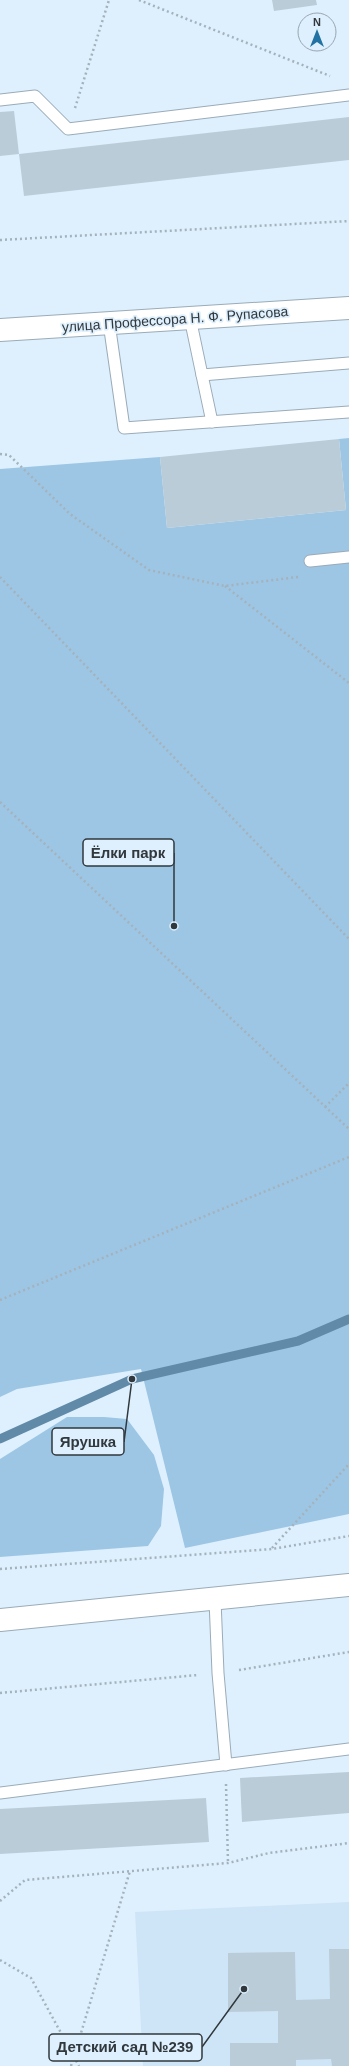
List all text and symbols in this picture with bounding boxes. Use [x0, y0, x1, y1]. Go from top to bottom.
north arrow [297, 12, 337, 52]
text: N [313, 16, 321, 28]
street label: улица Профессора Н. Ф. Рупасова [61, 303, 289, 335]
callout: Ёлки парк [83, 839, 174, 866]
text: Ёлки парк [91, 844, 166, 861]
callout: Ярушка [52, 1428, 124, 1455]
text: Ярушка [60, 1433, 117, 1450]
callout: Детский сад №239 [49, 2034, 202, 2061]
text: Детский сад №239 [57, 2038, 193, 2055]

